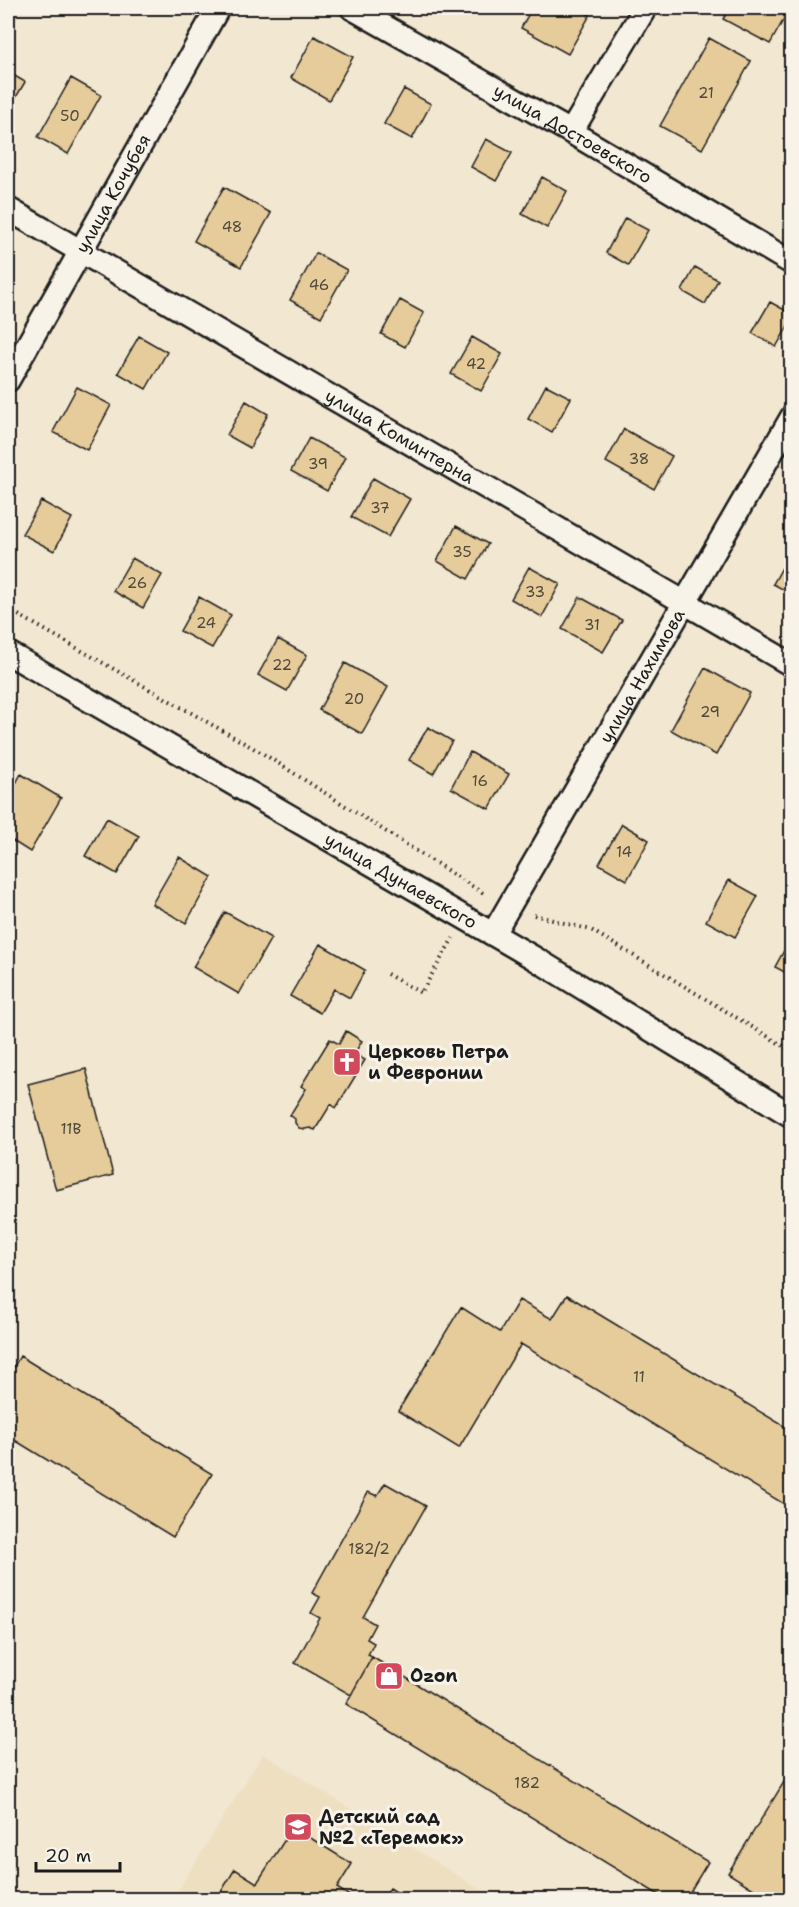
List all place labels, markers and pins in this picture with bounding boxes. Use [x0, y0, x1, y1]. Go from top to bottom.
place label: Церковь Петра и Февронии [368, 1040, 509, 1085]
church icon: Церковь Петра и Февронии [331, 1046, 363, 1078]
shop icon: Ozon [373, 1660, 405, 1692]
place label: Ozon [410, 1664, 457, 1688]
place label: Детский сад №2 «Теремок» [319, 1805, 464, 1850]
school or university icon: Детский сад №2 «Теремок» [282, 1811, 314, 1843]

